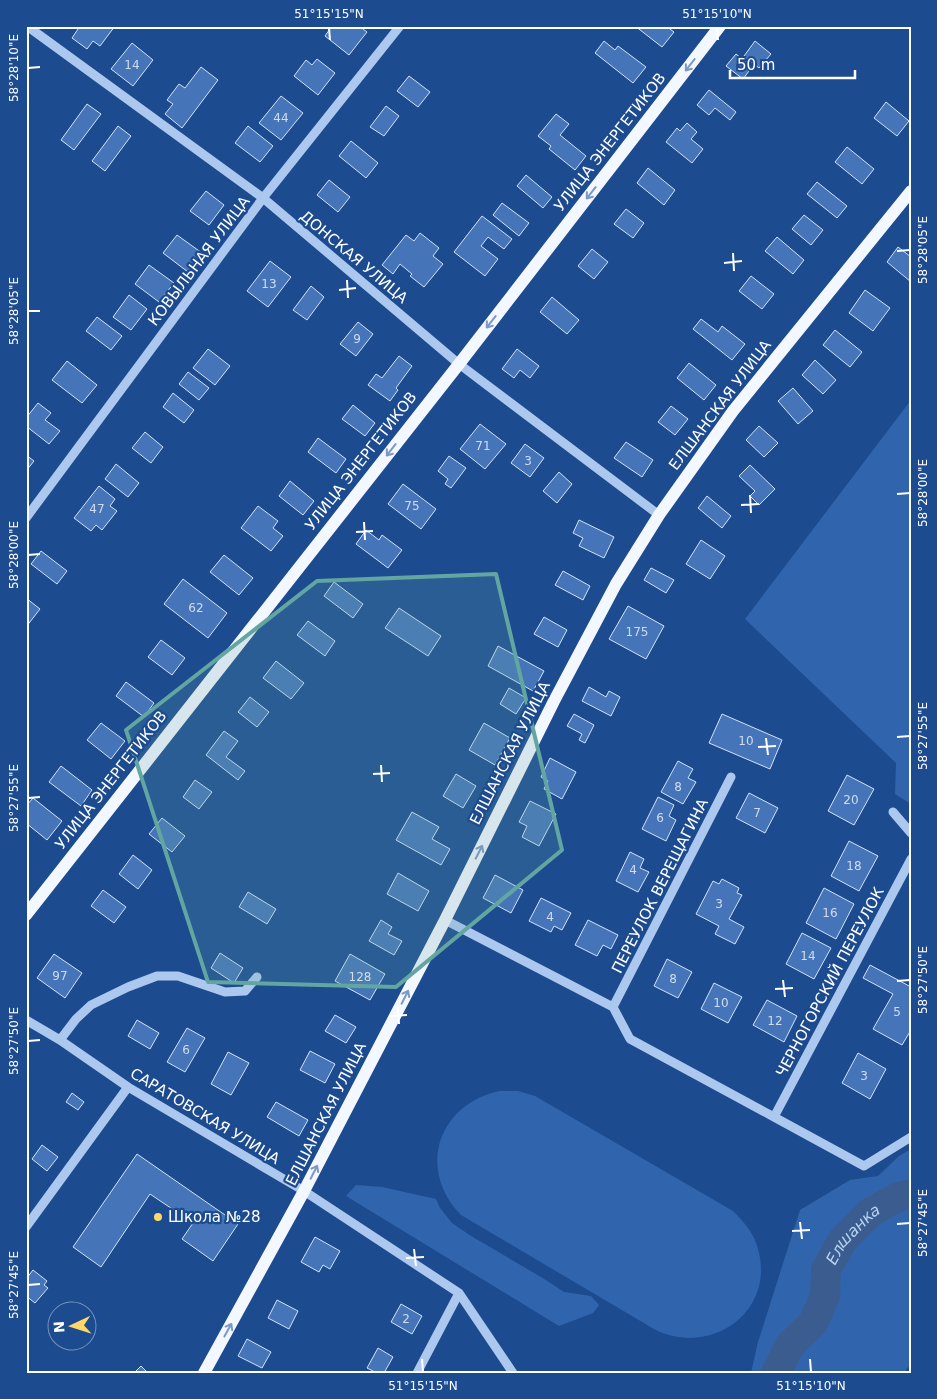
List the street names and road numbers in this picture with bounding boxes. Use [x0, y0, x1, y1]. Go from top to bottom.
street label: УЛИЦА ЭНЕРГЕТИКОВ [550, 69, 670, 215]
street label: КОВЫЛЬНАЯ УЛИЦА [144, 192, 254, 329]
street label: ДОНСКАЯ УЛИЦА [297, 207, 412, 308]
street label: ЕЛШАНСКАЯ УЛИЦА [665, 336, 775, 474]
street label: УЛИЦА ЭНЕРГЕТИКОВ [301, 388, 421, 534]
street label: ЕЛШАНСКАЯ УЛИЦА [466, 678, 554, 828]
street label: УЛИЦА ЭНЕРГЕТИКОВ [51, 707, 171, 853]
street label: ПЕРЕУЛОК ВЕРЕЩАГИНА [608, 795, 712, 976]
street label: ЧЕРНОГОРСКИЙ ПЕРЕУЛОК [771, 883, 888, 1080]
street label: ЕЛШАНСКАЯ УЛИЦА [282, 1039, 370, 1189]
street label: САРАТОВСКАЯ УЛИЦА [127, 1064, 284, 1168]

